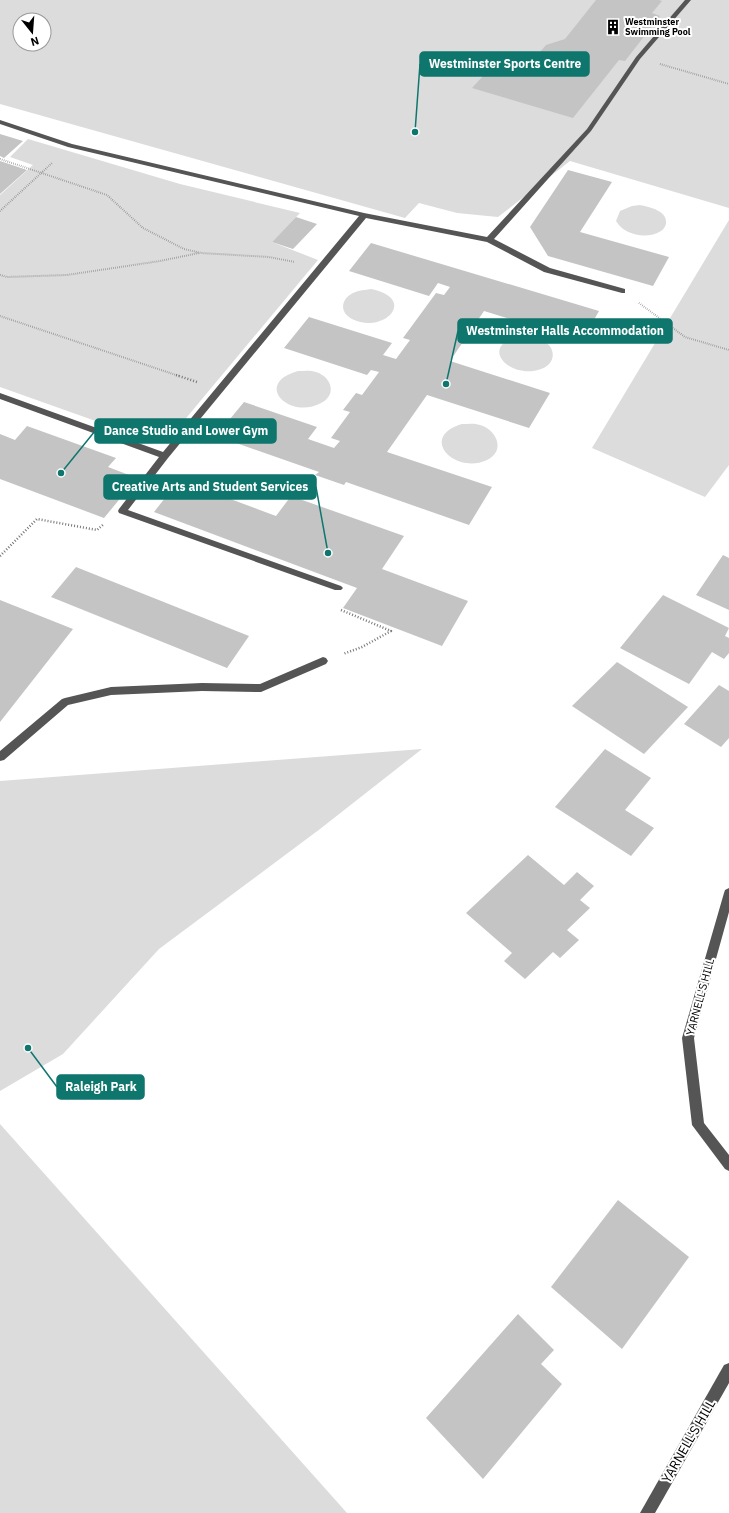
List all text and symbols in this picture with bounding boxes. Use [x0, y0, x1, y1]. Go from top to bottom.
north arrow [12, 12, 52, 52]
place label: Westminster Swimming Pool [625, 16, 691, 37]
building icon: Westminster Swimming Pool [604, 18, 622, 36]
text: N [29, 34, 41, 49]
callout: Westminster Sports Centre [420, 52, 589, 76]
text: Westminster Sports Centre [429, 56, 582, 71]
callout: Westminster Halls Accommodation [458, 319, 672, 343]
text: Westminster Halls Accommodation [466, 323, 664, 338]
callout: Dance Studio and Lower Gym [95, 419, 276, 443]
text: Dance Studio and Lower Gym [104, 423, 268, 438]
callout: Creative Arts and Student Services [104, 475, 316, 499]
text: Creative Arts and Student Services [112, 479, 308, 494]
street label: YARNELL'S HILL [683, 956, 717, 1037]
callout: Raleigh Park [57, 1075, 144, 1099]
text: Raleigh Park [65, 1079, 137, 1094]
street label: YARNELL'S HILL [658, 1396, 719, 1486]

